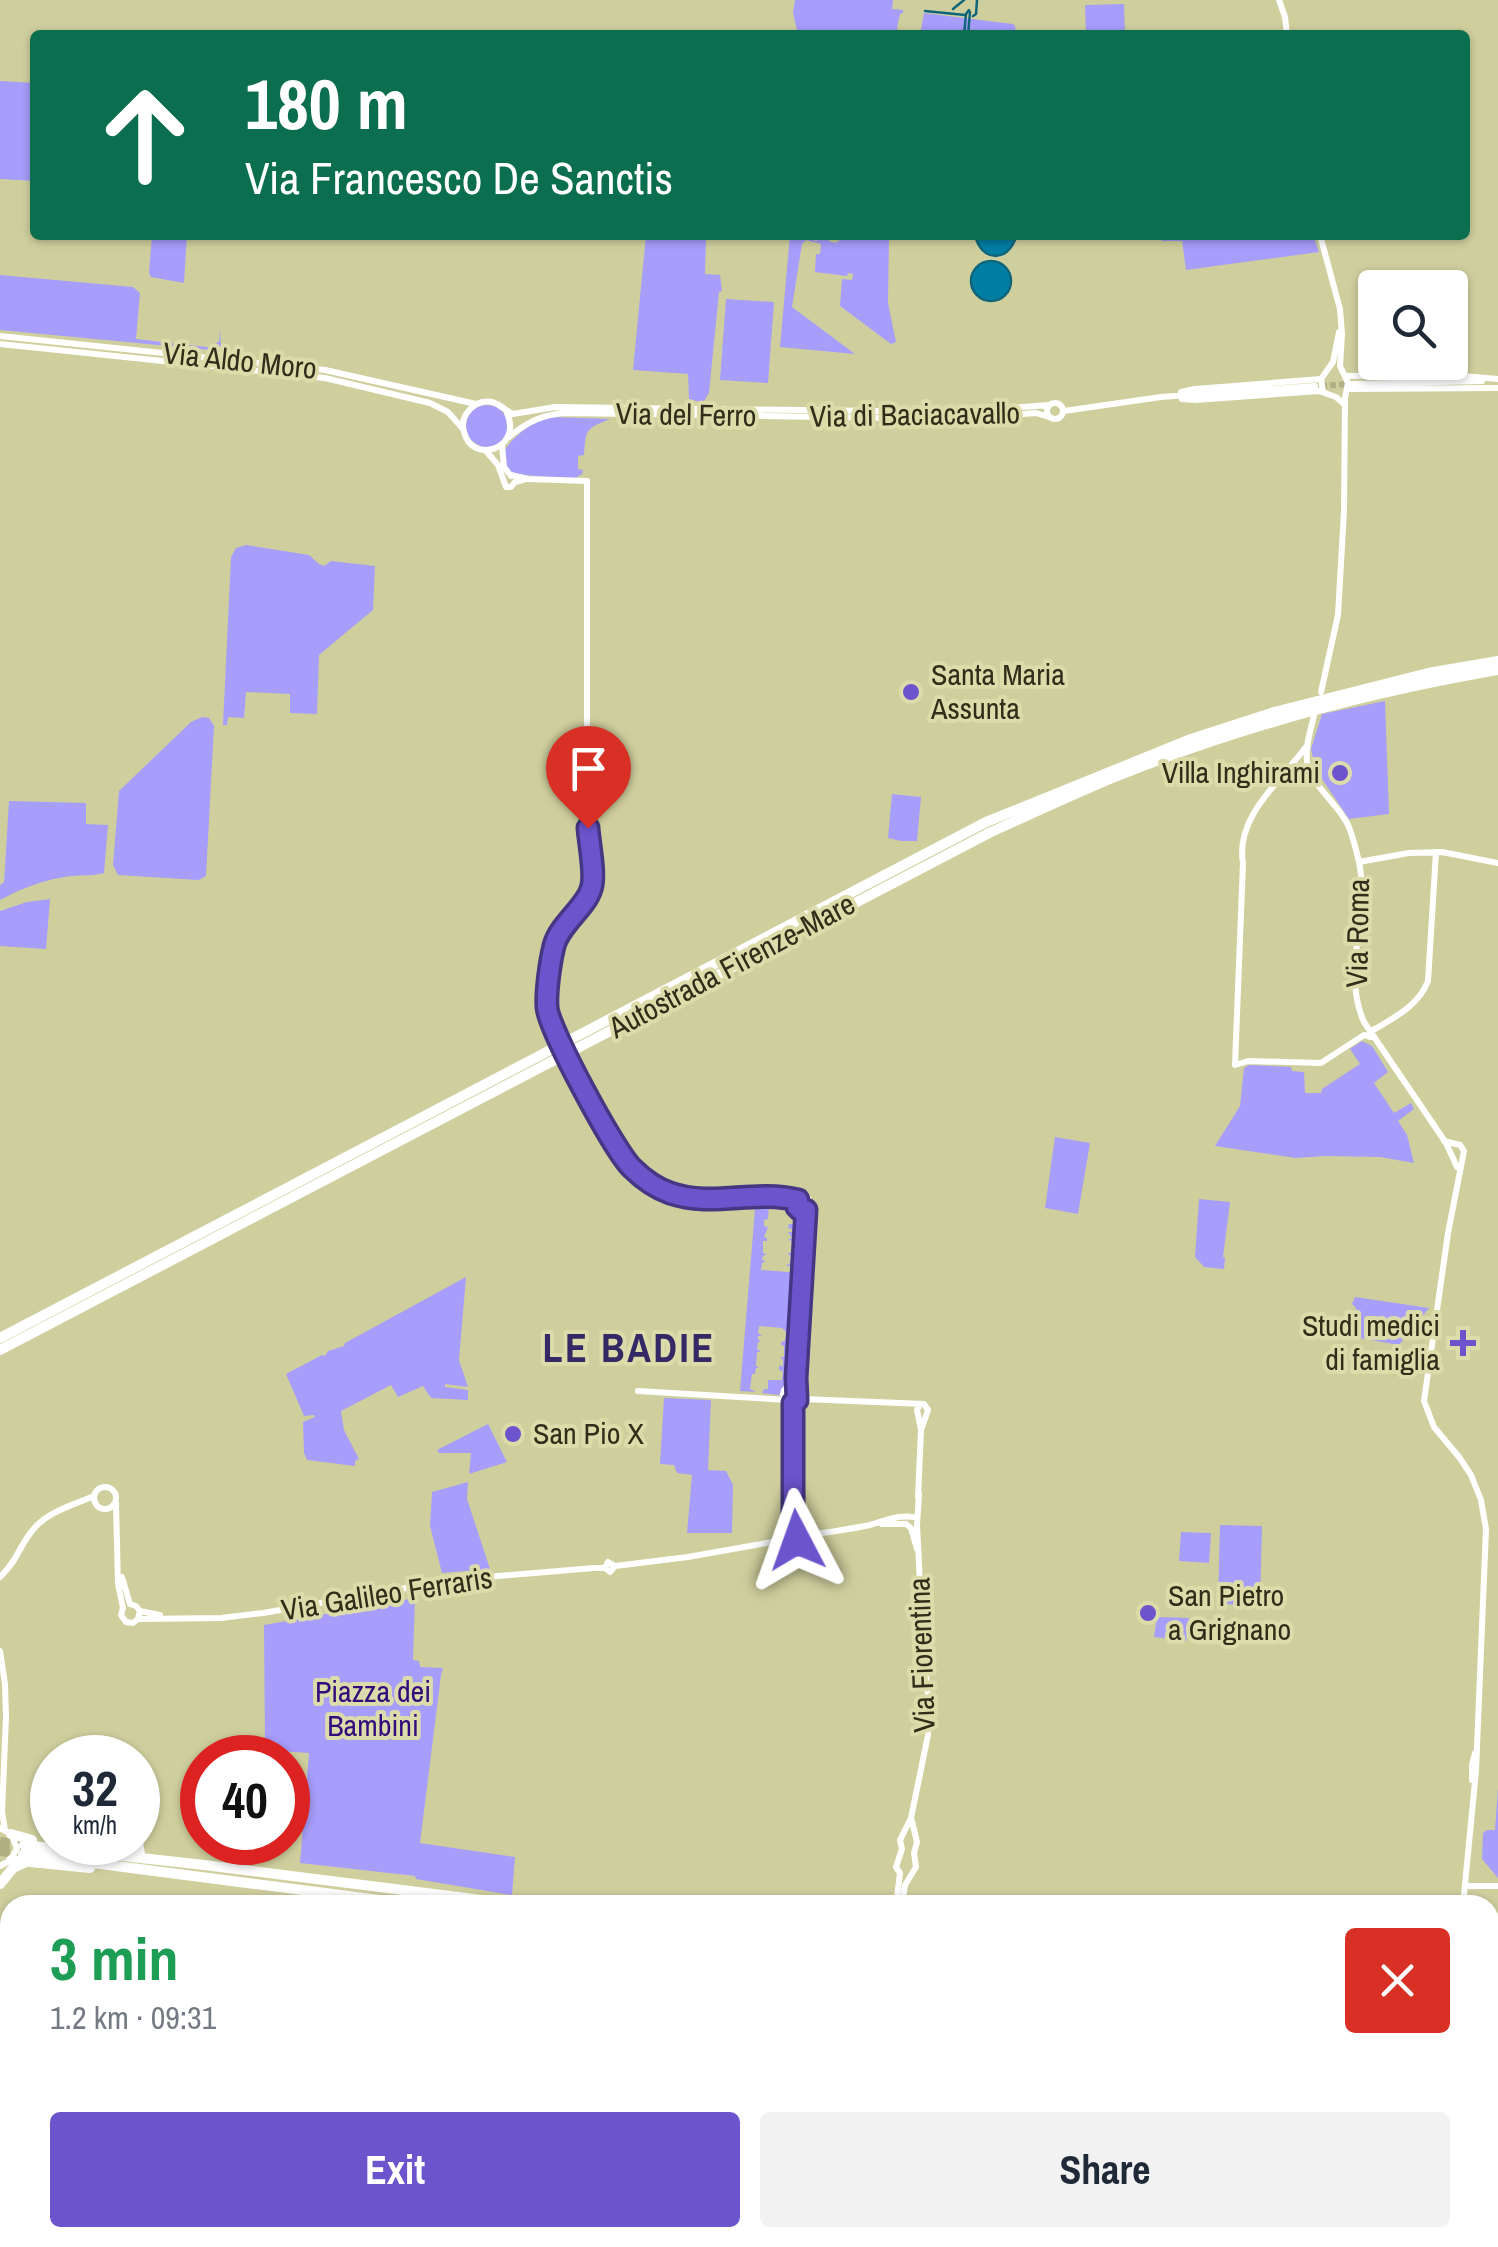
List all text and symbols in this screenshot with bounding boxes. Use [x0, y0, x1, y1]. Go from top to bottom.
text: 180 m [245, 57, 408, 151]
icon: ahead [80, 70, 210, 200]
text: Via Francesco De Sanctis [245, 147, 673, 208]
map controls [1358, 270, 1468, 380]
button: search [1358, 270, 1468, 380]
street label: Via Aldo Moro [161, 332, 319, 388]
street label: Via di Baciacavallo [810, 392, 1020, 436]
street label: Via del Ferro [615, 393, 757, 435]
place label: Santa Maria Assunta [930, 654, 1065, 728]
marker: Santa Maria Assunta [900, 681, 922, 703]
pin [546, 726, 631, 829]
icon: arrive [561, 741, 616, 796]
place label: Villa Inghirami [1162, 752, 1320, 792]
marker: Villa Inghirami [1329, 762, 1351, 784]
street label: Via Roma [1336, 878, 1378, 988]
street label: Autostrada Firenze-Mare [601, 883, 862, 1047]
place label: Studi medici di famiglia [1302, 1305, 1440, 1379]
district label: LE BADIE [542, 1321, 716, 1374]
marker: Studi medici di famiglia [1450, 1330, 1476, 1356]
place label: San Pio X [533, 1413, 644, 1453]
marker: San Pio X [502, 1423, 524, 1445]
position arrow [745, 1488, 849, 1592]
street label: Via Galileo Ferraris [279, 1557, 495, 1629]
place label: San Pietro a Grignano [1168, 1575, 1291, 1649]
street label: Via Fiorentina [898, 1576, 944, 1733]
marker: San Pietro a Grignano [1137, 1602, 1159, 1624]
park label: Piazza dei Bambini [315, 1671, 431, 1745]
speed limit sign: 40 [180, 1735, 310, 1865]
text: 32 [72, 1754, 118, 1822]
text: km/h [73, 1808, 117, 1842]
text: 3 min [50, 1918, 179, 1999]
button: close [1345, 1928, 1450, 2033]
text: 1.2 km · 09:31 [50, 1996, 216, 2039]
button: Exit [50, 2112, 740, 2227]
button: Share [760, 2112, 1450, 2227]

